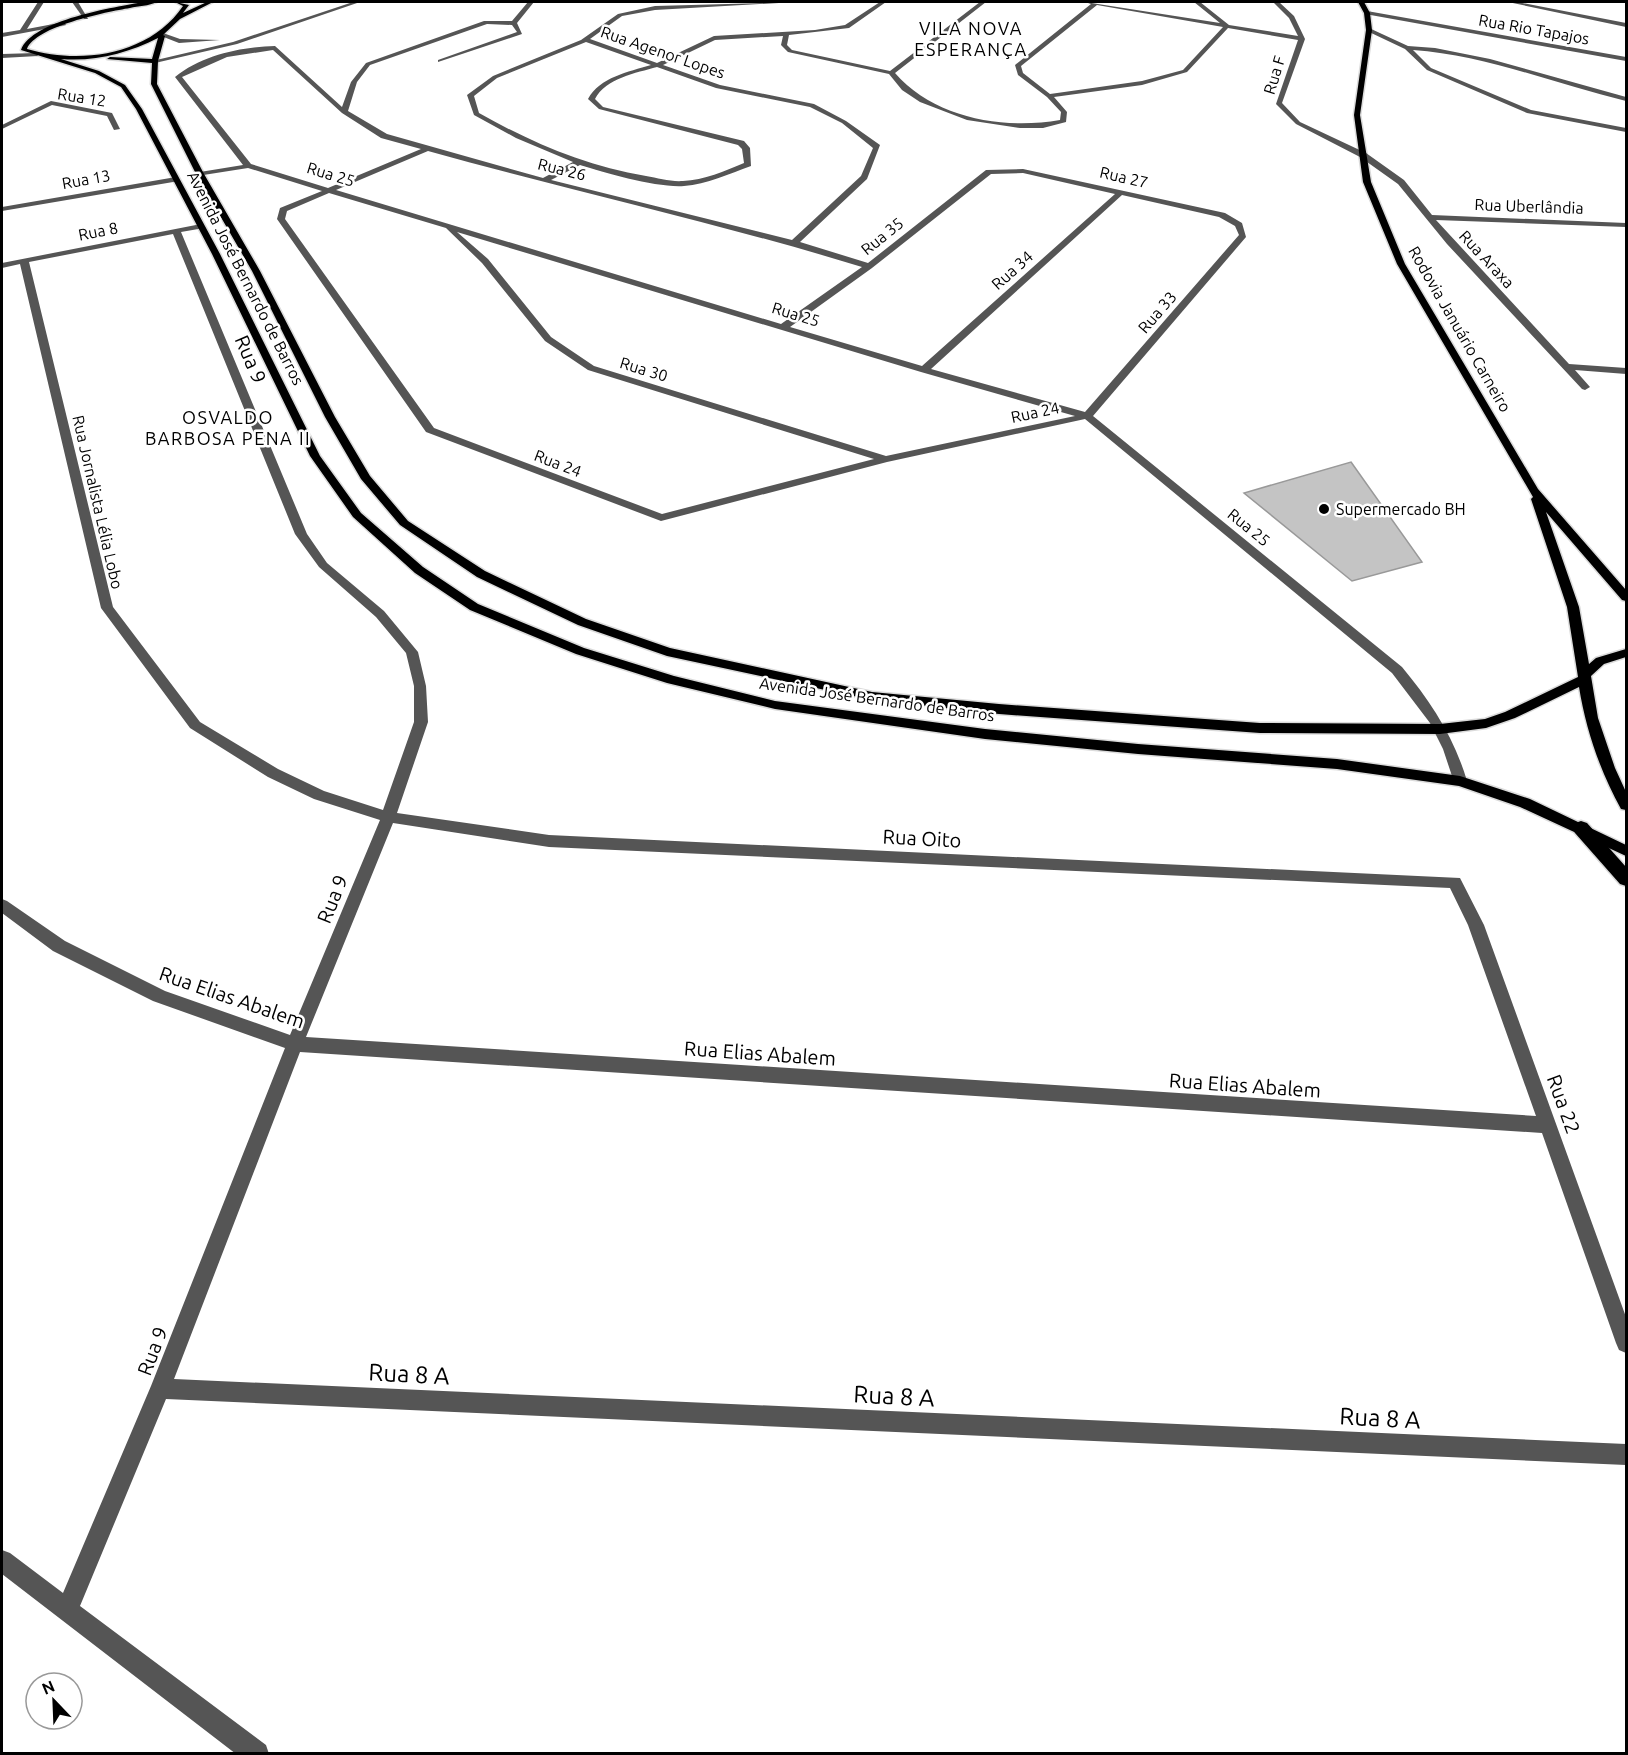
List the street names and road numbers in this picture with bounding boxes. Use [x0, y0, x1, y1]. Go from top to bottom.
street label: Rua Rio Tapajos [1477, 10, 1591, 48]
street label: Rua Agenor Lopes [598, 22, 728, 82]
street label: Rua F [1260, 54, 1288, 96]
street label: Rua 12 [56, 84, 108, 110]
street label: Rua 26 [536, 154, 588, 184]
street label: Rua 25 [305, 158, 357, 190]
street label: Rua 27 [1098, 163, 1150, 191]
street label: Rua 13 [60, 166, 112, 192]
street label: Avenida José Bernardo de Barros [184, 168, 308, 388]
street label: Rua Uberlândia [1474, 195, 1584, 217]
street label: Rua 35 [857, 214, 907, 258]
street label: Rua 8 [77, 218, 119, 244]
street label: Rua Araxa [1456, 227, 1518, 291]
street label: Rodovia Januário Carneiro [1405, 243, 1515, 415]
street label: Rua 34 [988, 247, 1036, 293]
street label: Rua 33 [1134, 288, 1180, 336]
street label: Rua 25 [770, 298, 822, 330]
street label: Rua 9 [231, 331, 271, 387]
street label: Rua 30 [618, 353, 670, 385]
street label: Rua 24 [1009, 398, 1061, 426]
street label: Rua Jornalista Lélia Lobo [69, 413, 127, 591]
street label: Rua 24 [532, 446, 584, 480]
street label: Rua 25 [1224, 505, 1274, 549]
street label: Avenida José Bernardo de Barros [758, 674, 996, 724]
street label: Rua Oito [882, 824, 962, 852]
street label: Rua 9 [312, 871, 352, 927]
street label: Rua Elias Abalem [156, 961, 308, 1033]
street label: Rua Elias Abalem [683, 1036, 837, 1070]
street label: Rua Elias Abalem [1168, 1068, 1322, 1102]
street label: Rua 22 [1543, 1071, 1585, 1137]
street label: Rua 9 [132, 1324, 172, 1378]
street label: Rua 8 A [368, 1358, 451, 1390]
street label: Rua 8 A [853, 1380, 936, 1412]
street label: Rua 8 A [1339, 1402, 1422, 1434]

